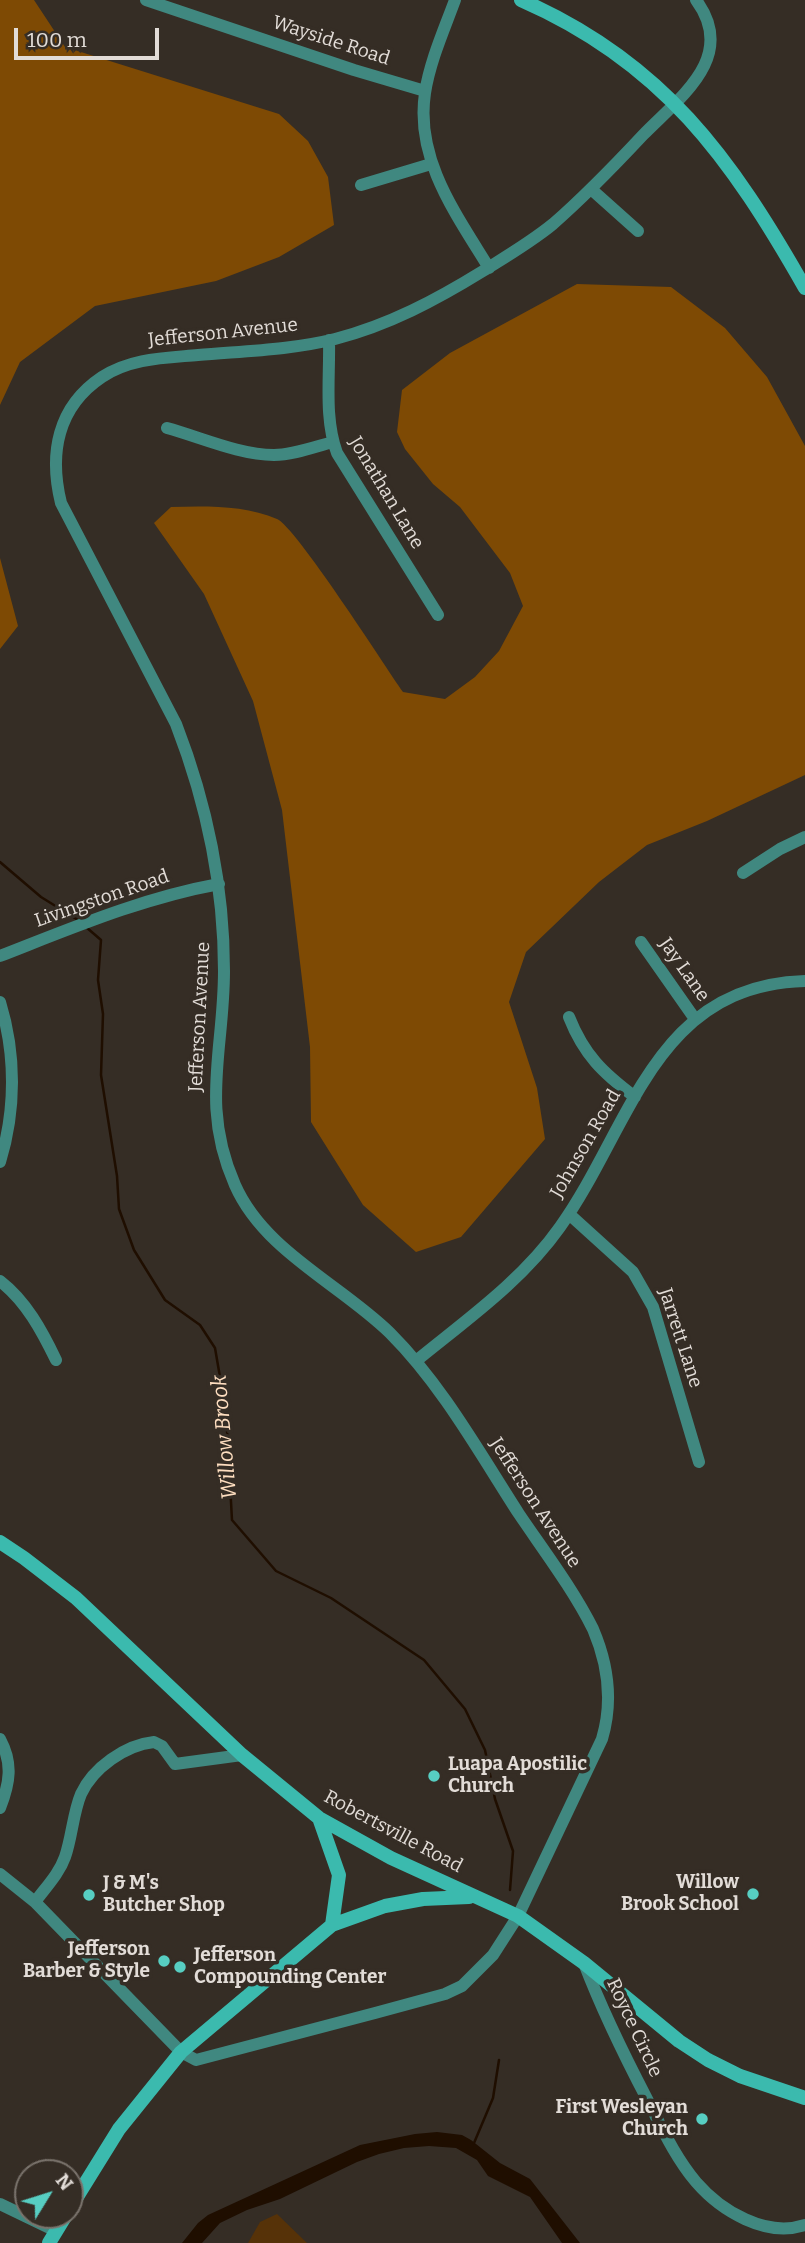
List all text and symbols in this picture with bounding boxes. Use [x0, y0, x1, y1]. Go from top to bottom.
street label: Wayside Road [269, 11, 393, 71]
scale bar [18, 14, 163, 58]
text: 100 m [27, 27, 87, 53]
street label: Jefferson Avenue [147, 314, 299, 352]
street label: Jonathan Lane [343, 433, 429, 553]
street label: Livingston Road [32, 865, 172, 933]
street label: Jay Lane [654, 934, 714, 1006]
street label: Jefferson Avenue [185, 941, 215, 1093]
street label: Johnson Road [546, 1086, 626, 1202]
street label: Jarrett Lane [653, 1285, 707, 1391]
water label: Willow Brook [207, 1374, 243, 1500]
street label: Jefferson Avenue [485, 1434, 585, 1572]
place label: Luapa Apostilic Church [448, 1754, 587, 1798]
marker: Luapa Apostilic Church [426, 1768, 442, 1784]
street label: Robertsville Road [320, 1786, 466, 1878]
place label: Willow Brook School [621, 1872, 739, 1916]
place label: J & M's Butcher Shop [103, 1873, 225, 1917]
marker: Willow Brook School [745, 1886, 761, 1902]
marker: J & M's Butcher Shop [81, 1887, 97, 1903]
place label: Jefferson Barber & Style [23, 1939, 150, 1983]
place label: Jefferson Compounding Center [194, 1945, 386, 1989]
marker: Jefferson Barber & Style [156, 1953, 172, 1969]
marker: Jefferson Compounding Center [172, 1959, 188, 1975]
street label: Royce Circle [601, 1975, 667, 2081]
place label: First Wesleyan Church [556, 2097, 688, 2141]
marker: First Wesleyan Church [694, 2111, 710, 2127]
north arrow [14, 2159, 84, 2229]
text: N [51, 2169, 78, 2195]

